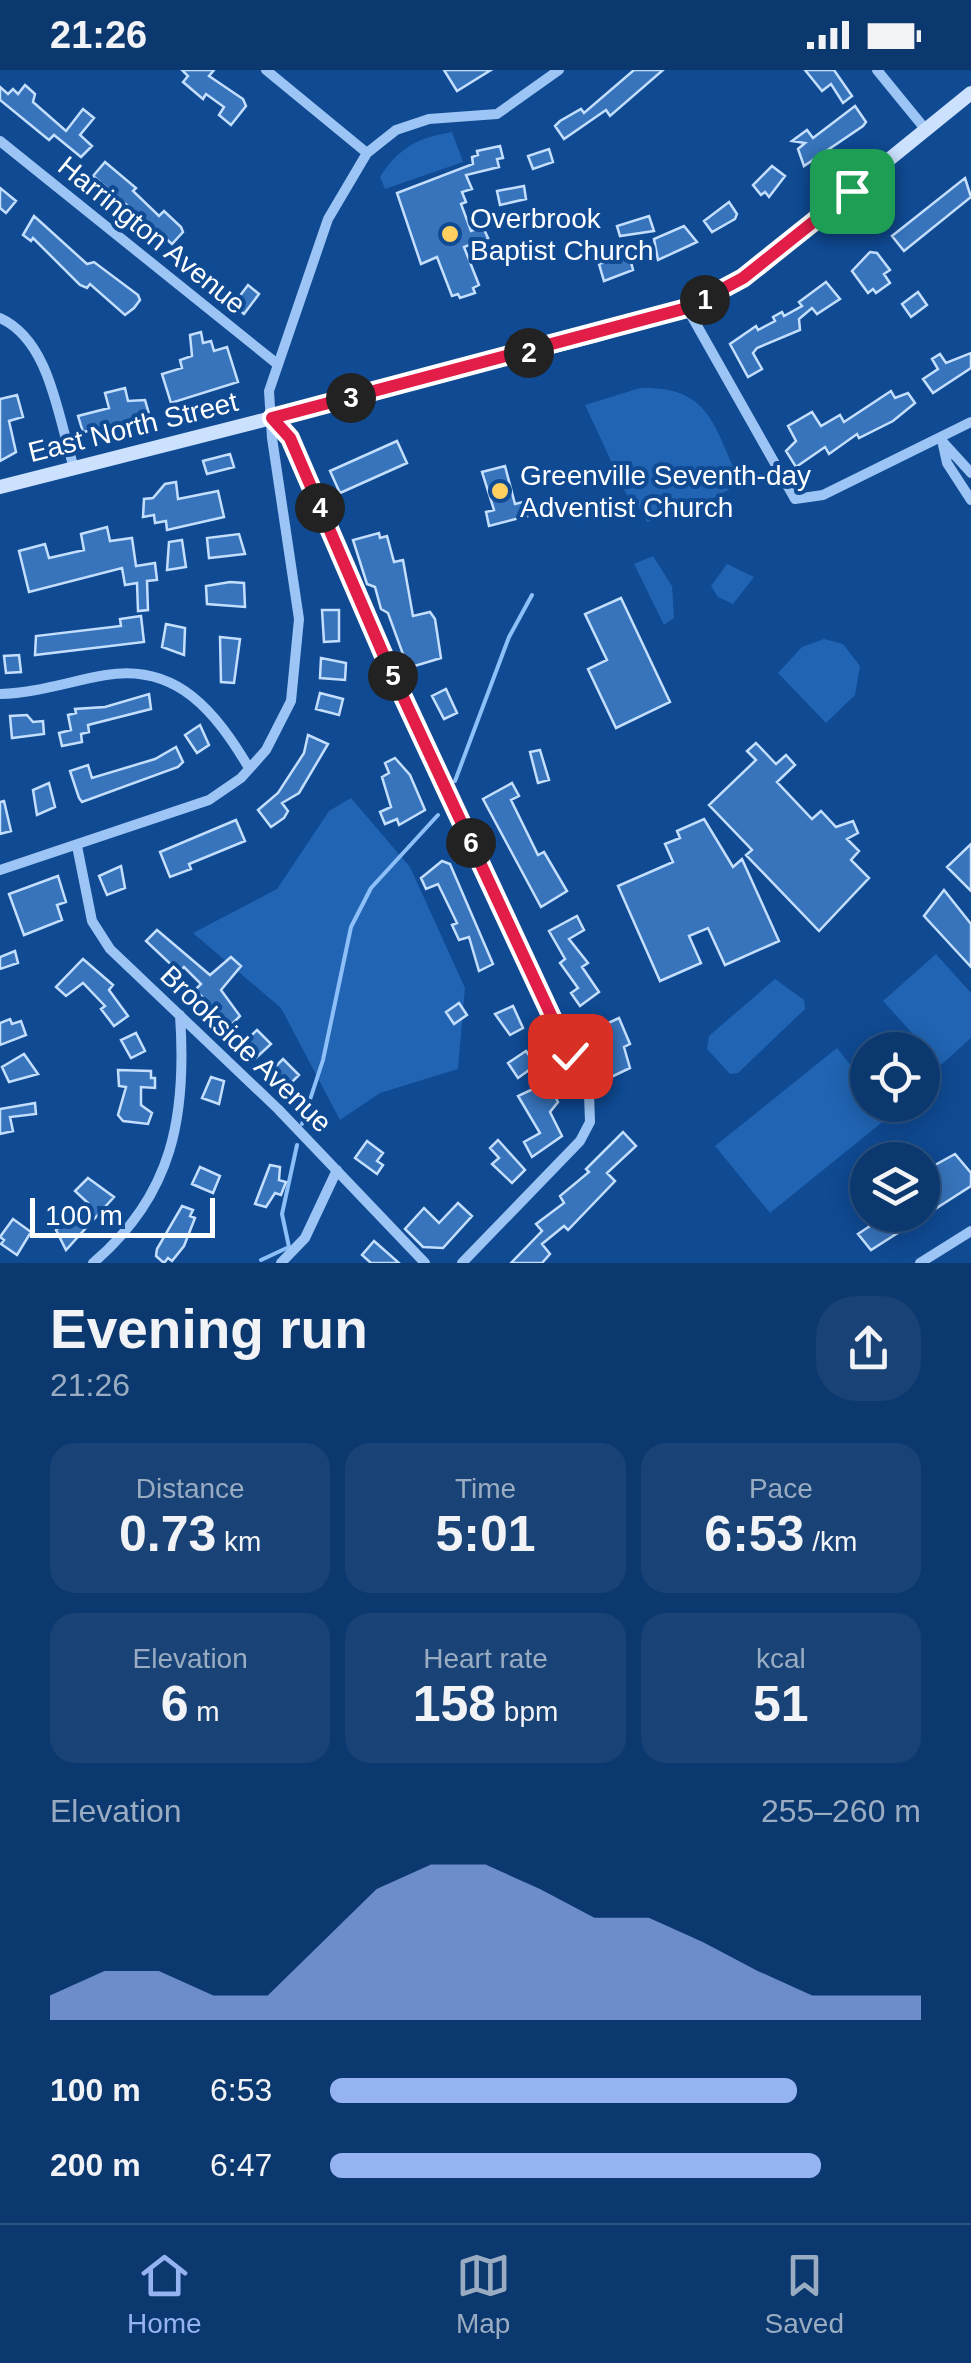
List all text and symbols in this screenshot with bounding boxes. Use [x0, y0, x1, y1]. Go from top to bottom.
text: 21:26 [50, 14, 147, 56]
pin [810, 149, 895, 234]
street label: Harrington Avenue [52, 150, 252, 320]
icon: arrive [825, 164, 880, 219]
place label: Overbrook Baptist Church [470, 203, 654, 266]
marker: Overbrook Baptist Church [439, 223, 461, 245]
pin: 1 [680, 275, 730, 325]
text: 1 [697, 284, 713, 315]
pin: 2 [504, 328, 554, 378]
text: 2 [521, 337, 537, 368]
pin: 3 [326, 373, 376, 423]
text: 3 [343, 382, 359, 413]
street label: East North Street [25, 386, 241, 468]
place label: Greenville Seventh-day Adventist Church [520, 460, 811, 523]
marker: Greenville Seventh-day Adventist Church [489, 480, 511, 502]
pin: 4 [295, 483, 345, 533]
text: 4 [312, 492, 328, 523]
pin: 5 [368, 651, 418, 701]
text: 5 [385, 660, 401, 691]
pin: 6 [446, 818, 496, 868]
text: 6 [463, 827, 479, 858]
street label: Brookside Avenue [154, 960, 338, 1138]
pin [528, 1014, 613, 1099]
icon: check [543, 1029, 598, 1084]
map controls [850, 1032, 940, 1232]
button: locate [850, 1032, 940, 1122]
button: layers [850, 1142, 940, 1232]
scale bar [30, 1193, 215, 1238]
text: 100 m [45, 1200, 123, 1231]
button: share [816, 1296, 921, 1401]
text: Evening run [50, 1298, 368, 1360]
text: 21:26 [50, 1367, 130, 1403]
text: Distance [136, 1473, 245, 1504]
text: Time [455, 1473, 516, 1504]
text: Pace [749, 1473, 813, 1504]
text: 0.73 [119, 1506, 216, 1562]
text: 5:01 [435, 1506, 536, 1562]
text: 6:53 [704, 1506, 804, 1562]
text: km [216, 1526, 261, 1557]
text: /km [804, 1526, 857, 1557]
text: Elevation [133, 1643, 248, 1674]
text: Heart rate [423, 1643, 548, 1674]
text: kcal [756, 1643, 806, 1674]
text: 6 [161, 1676, 189, 1732]
text: 158 [413, 1676, 496, 1732]
text: 51 [753, 1676, 809, 1732]
text: m [189, 1696, 220, 1727]
text: bpm [496, 1696, 558, 1727]
text: Elevation [50, 1793, 182, 1829]
text: 255–260 m [761, 1793, 921, 1829]
text: 100 m [50, 2072, 141, 2108]
text: 6:53 [210, 2072, 272, 2108]
text: 200 m [50, 2147, 141, 2183]
text: 6:47 [210, 2147, 272, 2183]
tab: Home [127, 2248, 202, 2340]
tab: Map [456, 2248, 511, 2340]
tab: Saved [765, 2248, 844, 2340]

